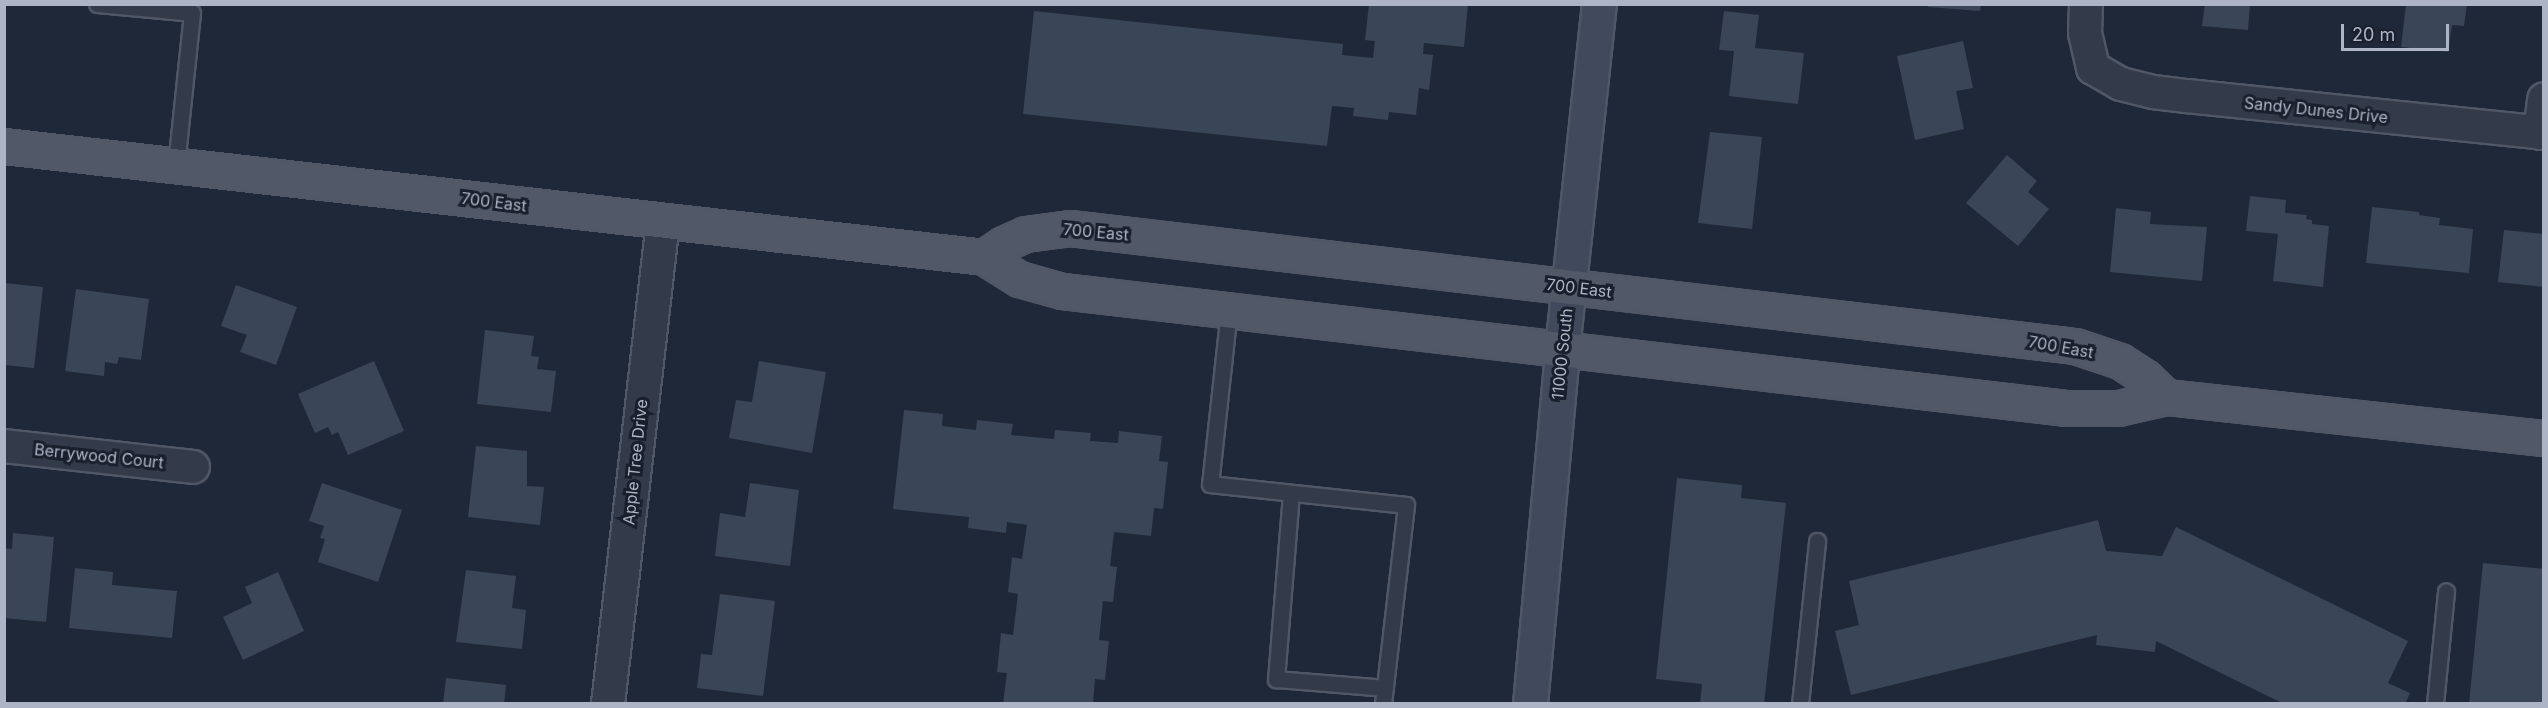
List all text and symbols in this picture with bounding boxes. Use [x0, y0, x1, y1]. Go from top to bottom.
scale bar [2344, 12, 2452, 50]
text: 20 m [2352, 24, 2395, 45]
street label: Sandy Dunes Drive [2243, 93, 2389, 127]
street label: 700 East [460, 188, 528, 216]
street label: 700 East [1062, 220, 1130, 244]
street label: 700 East [1545, 274, 1613, 302]
street label: 11000 South [1548, 307, 1576, 401]
street label: 700 East [2027, 332, 2095, 362]
street label: Apple Tree Drive [619, 398, 651, 526]
street label: Berrywood Court [33, 440, 165, 472]

